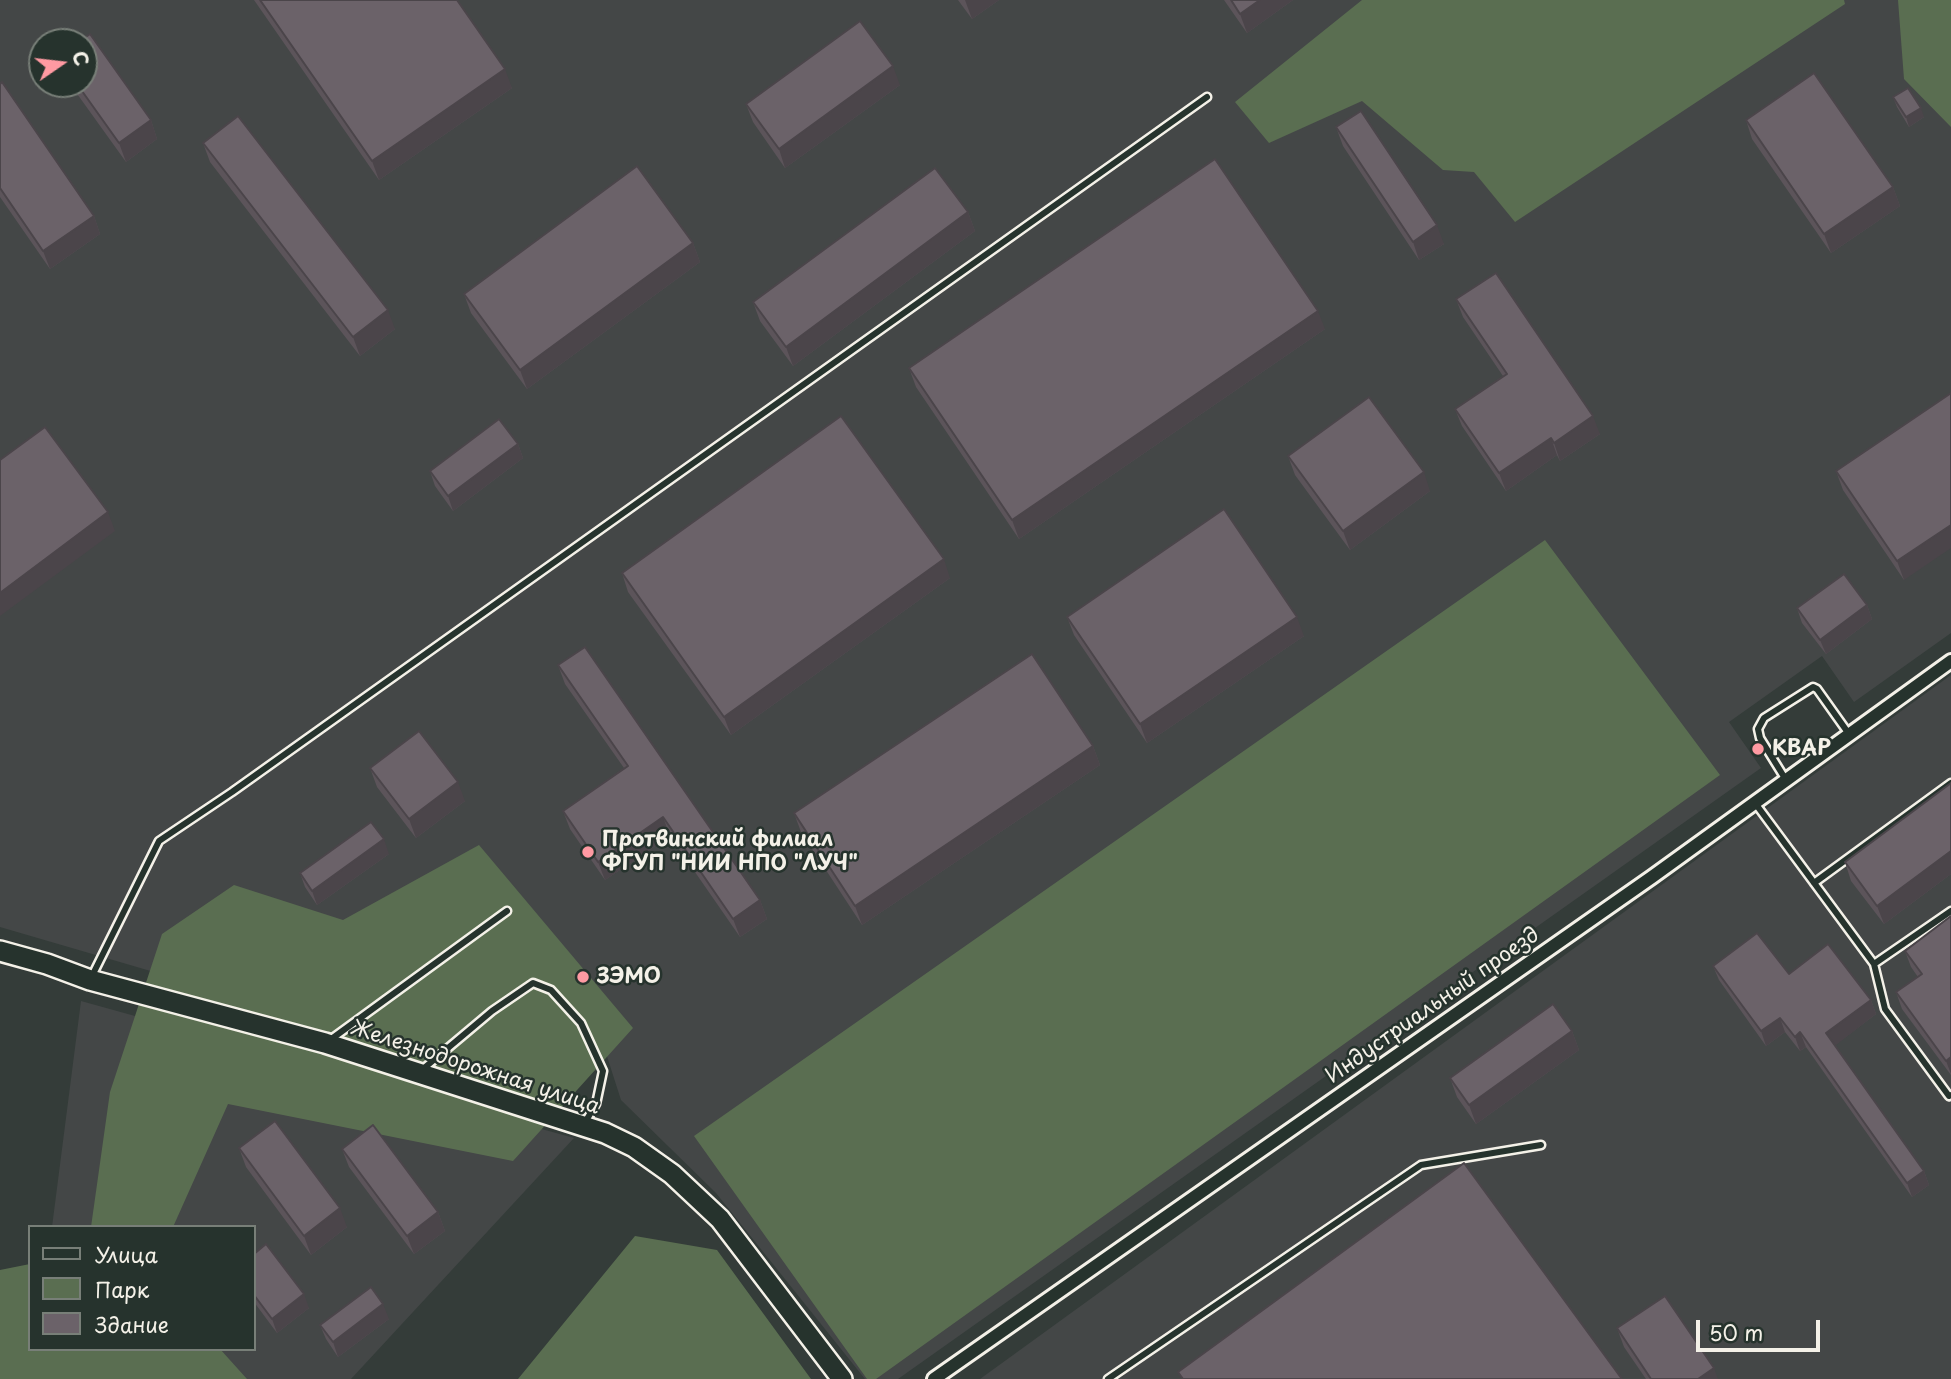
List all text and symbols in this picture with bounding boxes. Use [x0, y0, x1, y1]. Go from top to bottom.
north arrow [28, 28, 98, 98]
text: С [66, 48, 97, 69]
place label: КВАР [1772, 736, 1831, 762]
marker: КВАР [1750, 741, 1766, 757]
place label: Протвинский филиал ФГУП "НИИ НПО "ЛУЧ" [602, 827, 858, 877]
marker: Протвинский филиал ФГУП "НИИ НПО "ЛУЧ" [580, 844, 596, 860]
street label: Индустриальный проезд [1321, 923, 1545, 1089]
place label: ЗЭМО [597, 964, 661, 990]
marker: ЗЭМО [575, 969, 591, 985]
street label: Железнодорожная улица [347, 1016, 603, 1120]
legend [28, 1225, 256, 1351]
text: Улица [95, 1238, 158, 1270]
text: Парк [95, 1273, 149, 1305]
scale bar [1699, 1306, 1823, 1350]
text: Здание [95, 1308, 169, 1340]
text: 50 m [1709, 1316, 1763, 1348]

